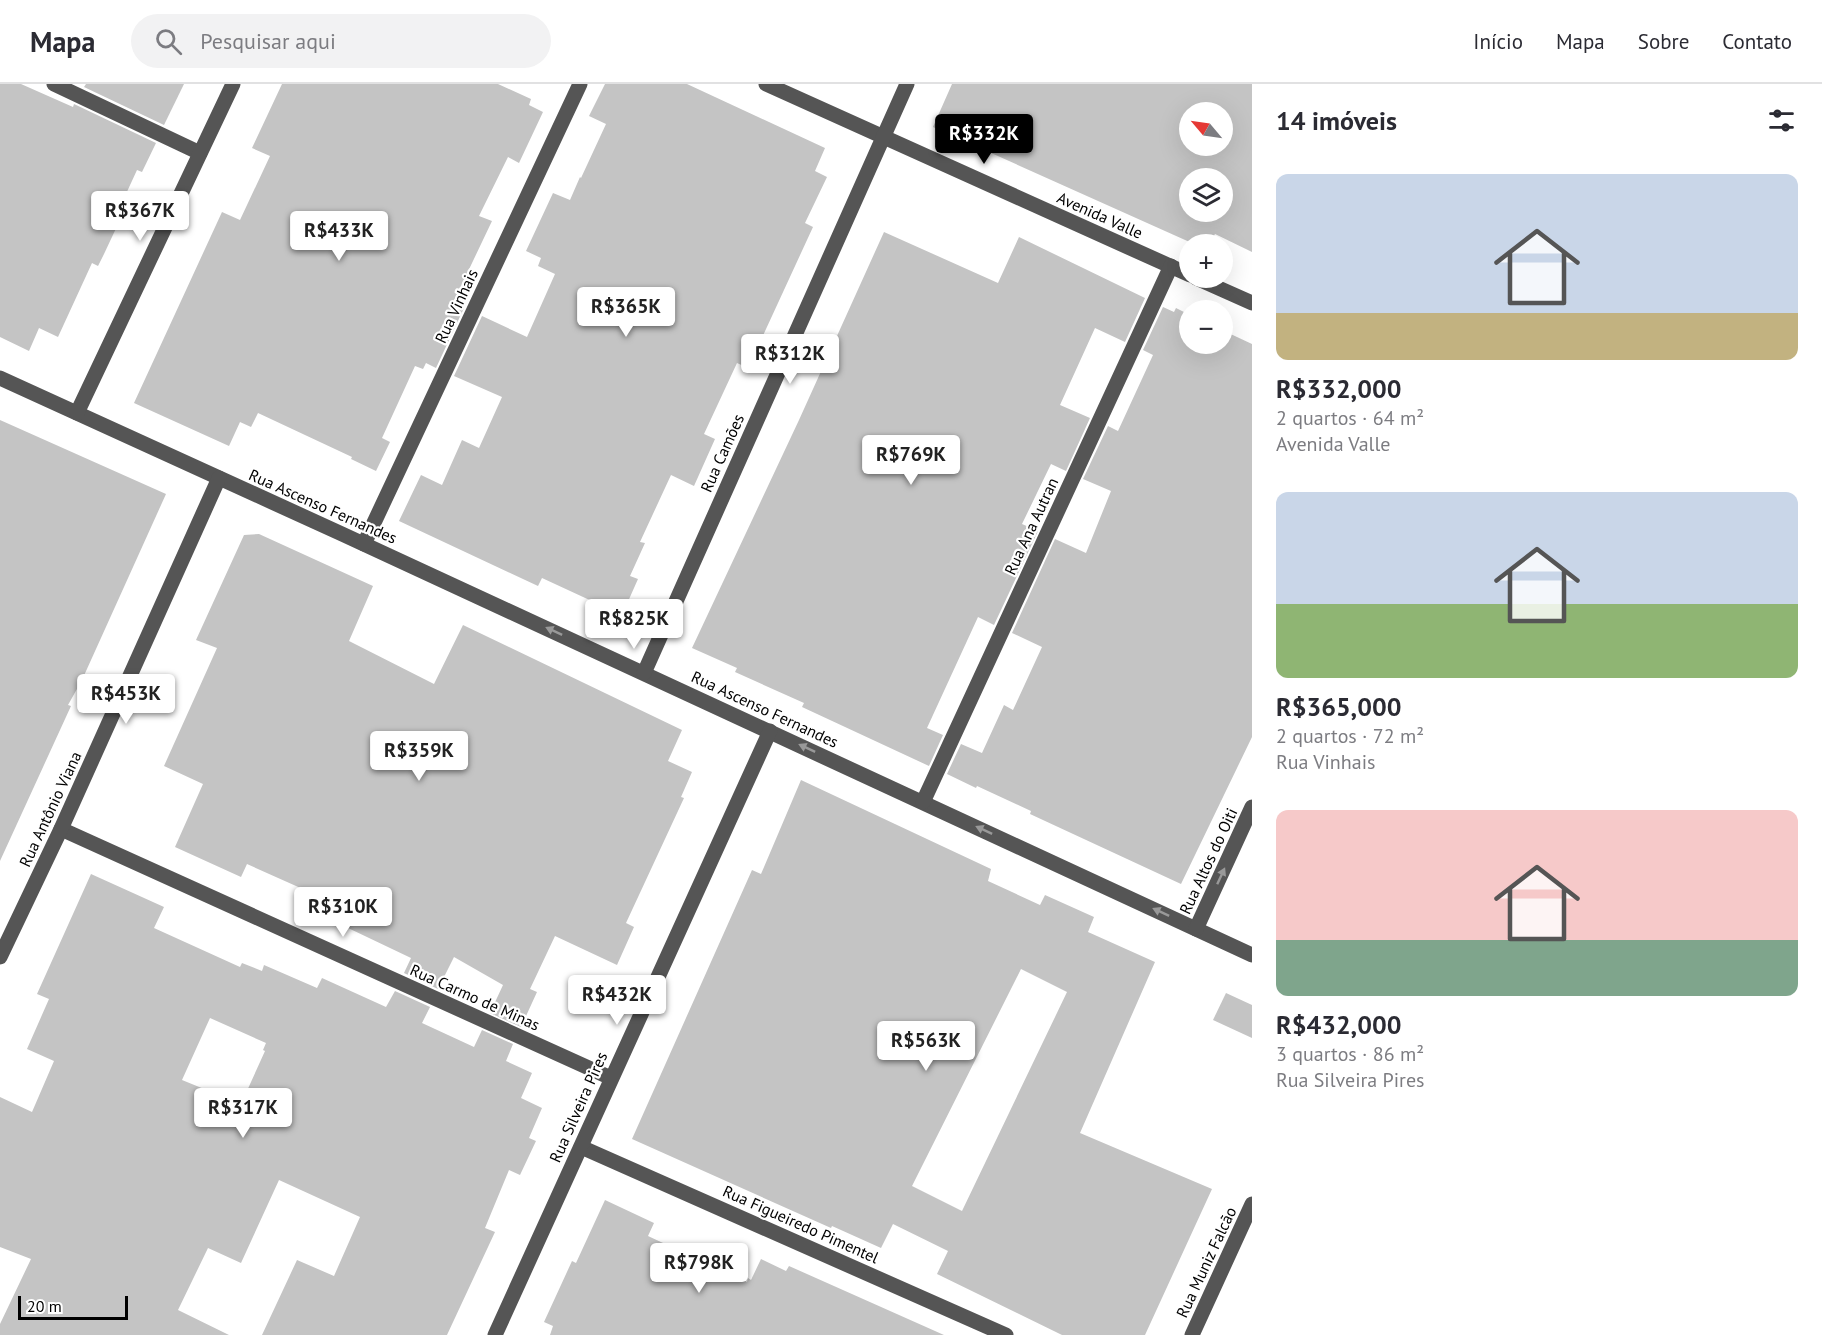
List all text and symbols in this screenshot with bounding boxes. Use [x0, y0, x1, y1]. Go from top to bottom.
search box [131, 14, 551, 68]
text: Mapa [30, 23, 95, 60]
icon: search [152, 25, 185, 58]
text: Pesquisar aqui [200, 27, 336, 55]
text: Início [1473, 28, 1523, 55]
text: Mapa [1556, 28, 1605, 55]
text: Sobre [1638, 28, 1689, 55]
text: Contato [1722, 28, 1792, 55]
north arrow [1179, 102, 1233, 156]
map controls [1179, 102, 1233, 354]
text: 14 imóveis [1276, 104, 1397, 137]
icon: filters [1765, 104, 1798, 137]
pin: R$332K [935, 114, 1033, 165]
text: R$332K [949, 120, 1019, 146]
button: layers [1179, 168, 1233, 222]
street label: Avenida Valle [1054, 187, 1146, 243]
pin: R$367K [91, 191, 189, 242]
text: R$367K [105, 197, 175, 223]
pin: R$433K [290, 211, 388, 262]
icon: home [1483, 213, 1591, 321]
text: R$433K [304, 217, 374, 243]
button: + [1179, 234, 1233, 288]
street label: Rua Vinhais [430, 265, 482, 346]
pin: R$365K [577, 287, 675, 338]
text: R$365K [591, 293, 661, 319]
button: − [1179, 300, 1233, 354]
pin: R$312K [741, 334, 839, 385]
text: R$312K [755, 340, 825, 366]
text: R$332,000 [1276, 372, 1401, 405]
text: 2 quartos · 64 m² [1276, 405, 1424, 431]
street label: Rua Camões [696, 411, 748, 495]
text: Avenida Valle [1276, 431, 1390, 457]
pin: R$769K [862, 435, 960, 486]
text: R$769K [876, 441, 946, 467]
street label: Rua Ascenso Fernandes [246, 464, 400, 548]
street label: Rua Ana Autran [1000, 474, 1062, 578]
icon: home [1483, 531, 1591, 639]
pin: R$825K [585, 599, 683, 650]
text: R$825K [599, 605, 669, 631]
one-way arrow [545, 627, 562, 636]
street label: Rua Ascenso Fernandes [688, 666, 842, 752]
pin: R$453K [77, 674, 175, 725]
text: R$453K [91, 680, 161, 706]
text: R$365,000 [1276, 690, 1401, 723]
text: 2 quartos · 72 m² [1276, 723, 1424, 749]
pin: R$359K [370, 731, 468, 782]
text: R$359K [384, 737, 454, 763]
one-way arrow [799, 744, 816, 753]
street label: Rua Antônio Viana [15, 748, 85, 870]
text: Rua Vinhais [1276, 749, 1375, 775]
street label: Rua Altos do Oiti [1175, 805, 1241, 917]
one-way arrow [975, 825, 993, 835]
icon: home [1483, 849, 1591, 957]
one-way arrow [1216, 867, 1225, 884]
pin: R$310K [294, 887, 392, 938]
text: R$310K [308, 893, 378, 919]
one-way arrow [1152, 908, 1169, 917]
street label: Rua Carmo de Minas [407, 959, 543, 1035]
pin: R$432K [568, 975, 666, 1026]
text: R$432K [582, 981, 652, 1007]
text: R$432,000 [1276, 1008, 1401, 1041]
pin: R$563K [877, 1021, 975, 1072]
text: R$563K [891, 1027, 961, 1053]
text: 3 quartos · 86 m² [1276, 1041, 1424, 1067]
street label: Rua Silveira Pires [545, 1048, 611, 1165]
text: Rua Silveira Pires [1276, 1067, 1424, 1093]
pin: R$317K [194, 1088, 292, 1139]
text: R$317K [208, 1094, 278, 1120]
street label: Rua Figueiredo Pimentel [720, 1181, 882, 1268]
street label: Rua Muniz Falcão [1172, 1203, 1240, 1321]
pin: R$798K [650, 1243, 748, 1294]
text: R$798K [664, 1249, 734, 1275]
scale bar [18, 1293, 128, 1320]
text: 20 m [27, 1296, 62, 1316]

